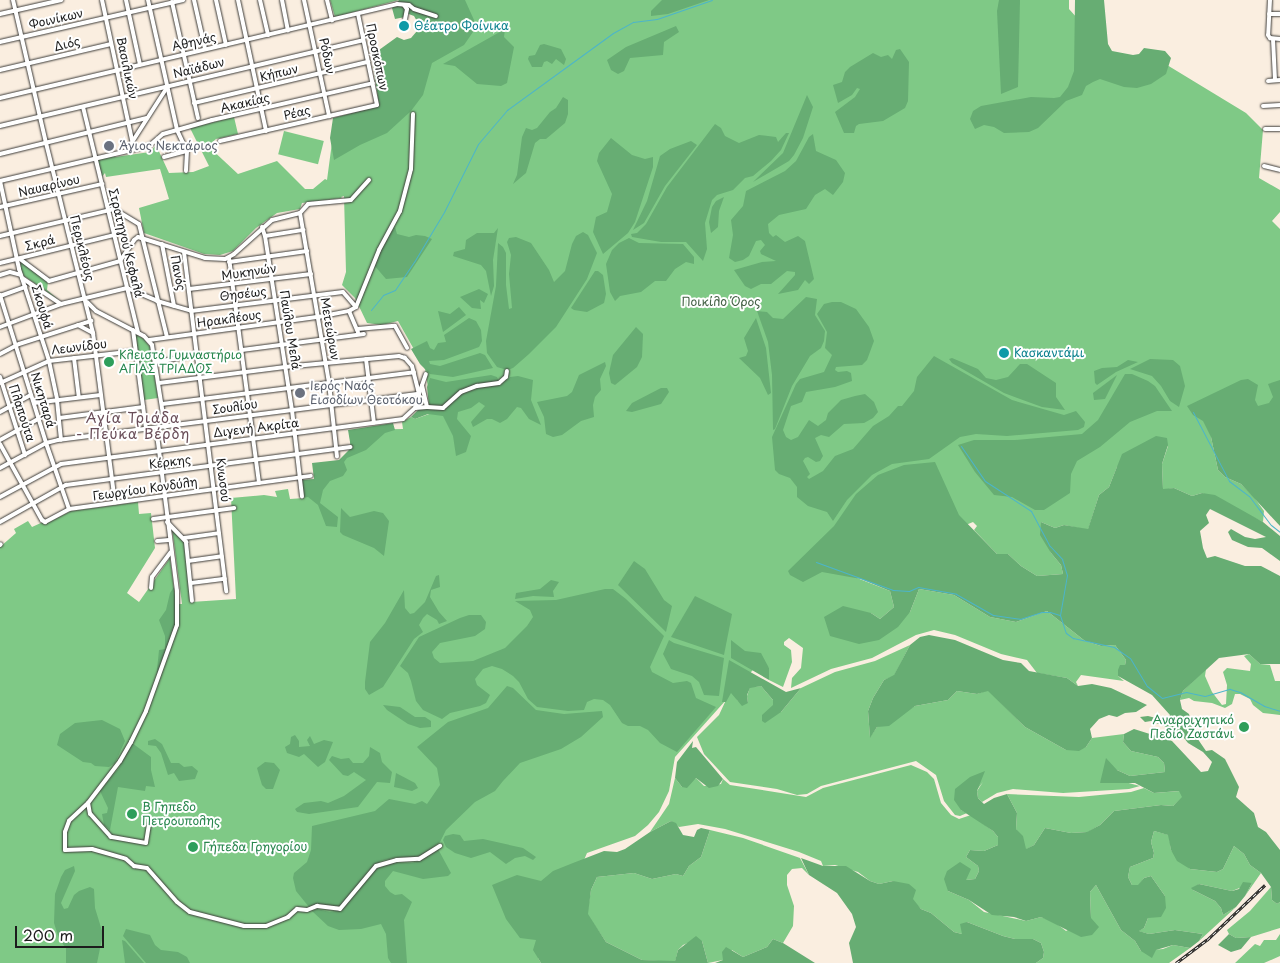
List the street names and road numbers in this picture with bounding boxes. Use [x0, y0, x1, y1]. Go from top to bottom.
street label: Φοινίκων [27, 6, 85, 32]
street label: Προσκόπων [363, 22, 391, 92]
street label: Αθηνάς [171, 30, 217, 54]
street label: Διός [53, 34, 81, 54]
street label: Βασιλικών [113, 36, 141, 100]
street label: Ρόδων [316, 37, 338, 75]
street label: Ναϊάδων [172, 55, 226, 81]
street label: Κήπων [258, 62, 300, 84]
street label: Ακακίας [219, 90, 271, 116]
street label: Ρέας [282, 103, 312, 123]
street label: Ναυαρίνου [17, 172, 81, 200]
street label: Στρατηγού Κεφαλά [106, 187, 146, 299]
street label: Περικλέους [67, 213, 97, 283]
street label: Σκρά [24, 232, 56, 254]
street label: Πανός [168, 254, 188, 292]
street label: Μυκηνών [221, 261, 277, 283]
street label: Σκουφά [28, 283, 56, 331]
street label: Θησέως [219, 284, 267, 304]
street label: Παύλου Μελά [277, 289, 303, 371]
street label: Μετεώρων [317, 296, 343, 362]
street label: Ηρακλέους [196, 307, 262, 331]
street label: Λεωνίδου [50, 336, 108, 358]
street label: Νικηταρά [28, 370, 58, 430]
street label: Πλαπούτα [6, 382, 38, 444]
street label: Σουλίου [212, 397, 258, 417]
street label: Διγενή Ακρίτα [212, 416, 300, 440]
street label: Κέρκης [148, 452, 192, 472]
street label: Κνωσού [213, 457, 233, 503]
street label: Γεωργίου Κονδύλη [92, 475, 198, 503]

